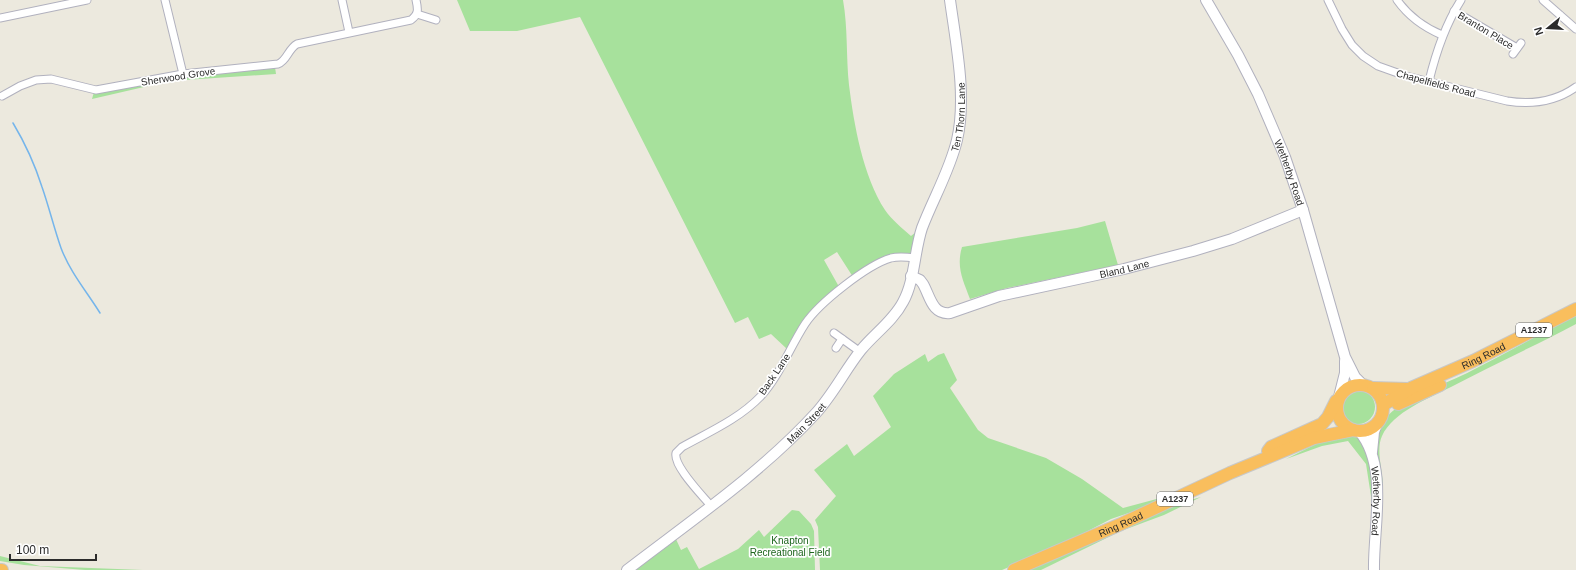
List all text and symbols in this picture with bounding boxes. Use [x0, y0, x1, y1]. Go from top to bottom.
north arrow [1528, 8, 1568, 48]
street label: Branton Place [1456, 10, 1516, 52]
text: N [1532, 25, 1545, 37]
street label: Sherwood Grove [140, 65, 216, 88]
street label: Chapelfields Road [1395, 68, 1477, 99]
street label: Ten Thorn Lane [949, 82, 967, 153]
street label: Wetherby Road [1272, 138, 1306, 207]
street label: Bland Lane [1099, 258, 1151, 280]
road number: A1237 [1516, 323, 1552, 337]
street label: Ring Road [1460, 341, 1507, 371]
street label: Back Lane [757, 351, 792, 397]
street label: Main Street [785, 401, 828, 446]
street label: Wetherby Road [1369, 466, 1382, 536]
road number: A1237 [1157, 492, 1193, 506]
street label: Ring Road [1097, 510, 1145, 539]
park label: Knapton Recreational Field [750, 535, 830, 558]
scale bar [10, 536, 96, 562]
text: 100 m [16, 543, 49, 557]

